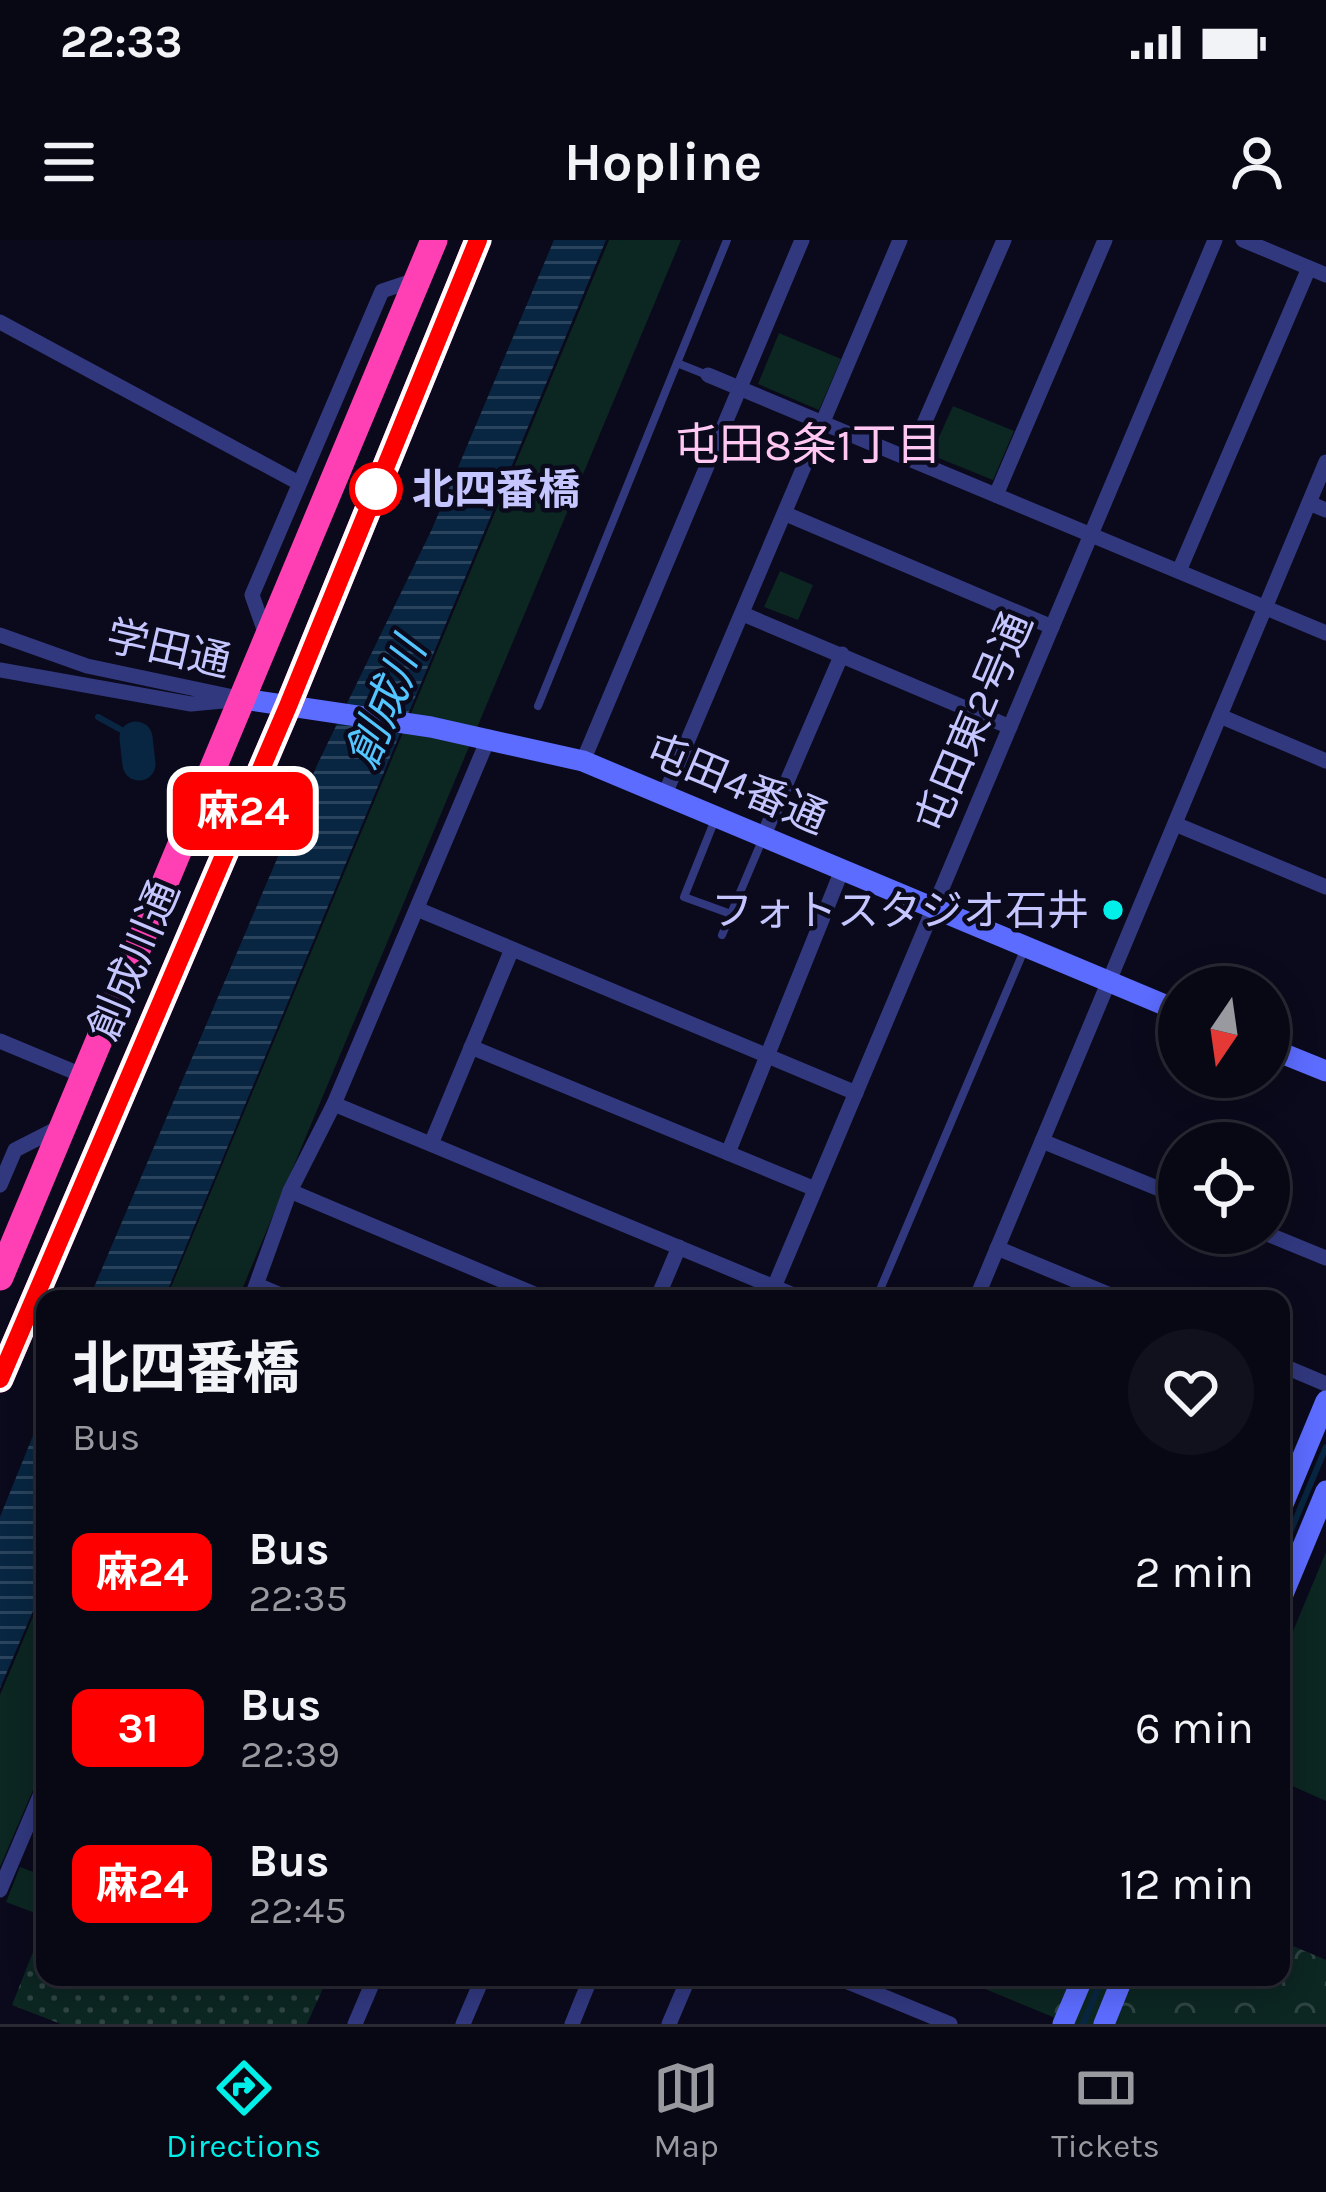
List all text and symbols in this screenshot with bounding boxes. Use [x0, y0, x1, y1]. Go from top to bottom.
text: 22:33 [60, 16, 183, 68]
icon: menu [36, 129, 102, 195]
icon: person [1224, 129, 1290, 195]
text: Hopline [564, 130, 762, 194]
district label: 屯田8条1丁目 [674, 419, 942, 471]
marker: 北四番橋 [351, 464, 401, 514]
place label: 北四番橋 [412, 465, 580, 515]
street label: 屯田東2号通 [905, 605, 1043, 840]
street label: 学田通 [102, 610, 236, 688]
water label: 創成川 [336, 627, 438, 776]
street label: 屯田4番通 [639, 724, 835, 844]
line badge: 麻24 [174, 772, 312, 850]
text: 麻24 [197, 786, 289, 836]
street label: 創成川通 [78, 873, 190, 1047]
place label: フォトスタジオ石井 [711, 886, 1089, 936]
marker: フォトスタジオ石井 [1100, 897, 1126, 923]
north arrow [1158, 966, 1290, 1098]
map controls [1158, 966, 1290, 1254]
button: locate [1158, 1122, 1290, 1254]
button: heart [1128, 1329, 1254, 1455]
text: 北四番橋 [72, 1336, 300, 1402]
text: Bus [72, 1414, 140, 1460]
text: Bus [248, 1523, 330, 1575]
text: 2 min [1135, 1546, 1254, 1598]
text: 麻24 [96, 1547, 188, 1597]
text: 22:35 [248, 1575, 348, 1621]
text: Bus [240, 1679, 321, 1731]
text: 6 min [1135, 1702, 1254, 1754]
text: 31 [117, 1703, 159, 1753]
text: 22:39 [240, 1731, 340, 1777]
text: Bus [248, 1835, 330, 1887]
text: 12 min [1120, 1858, 1254, 1910]
text: 麻24 [96, 1859, 188, 1909]
text: 22:45 [248, 1887, 346, 1933]
tab: Directions [166, 2055, 321, 2165]
tab: Map [653, 2055, 719, 2165]
tab: Tickets [1051, 2055, 1160, 2165]

